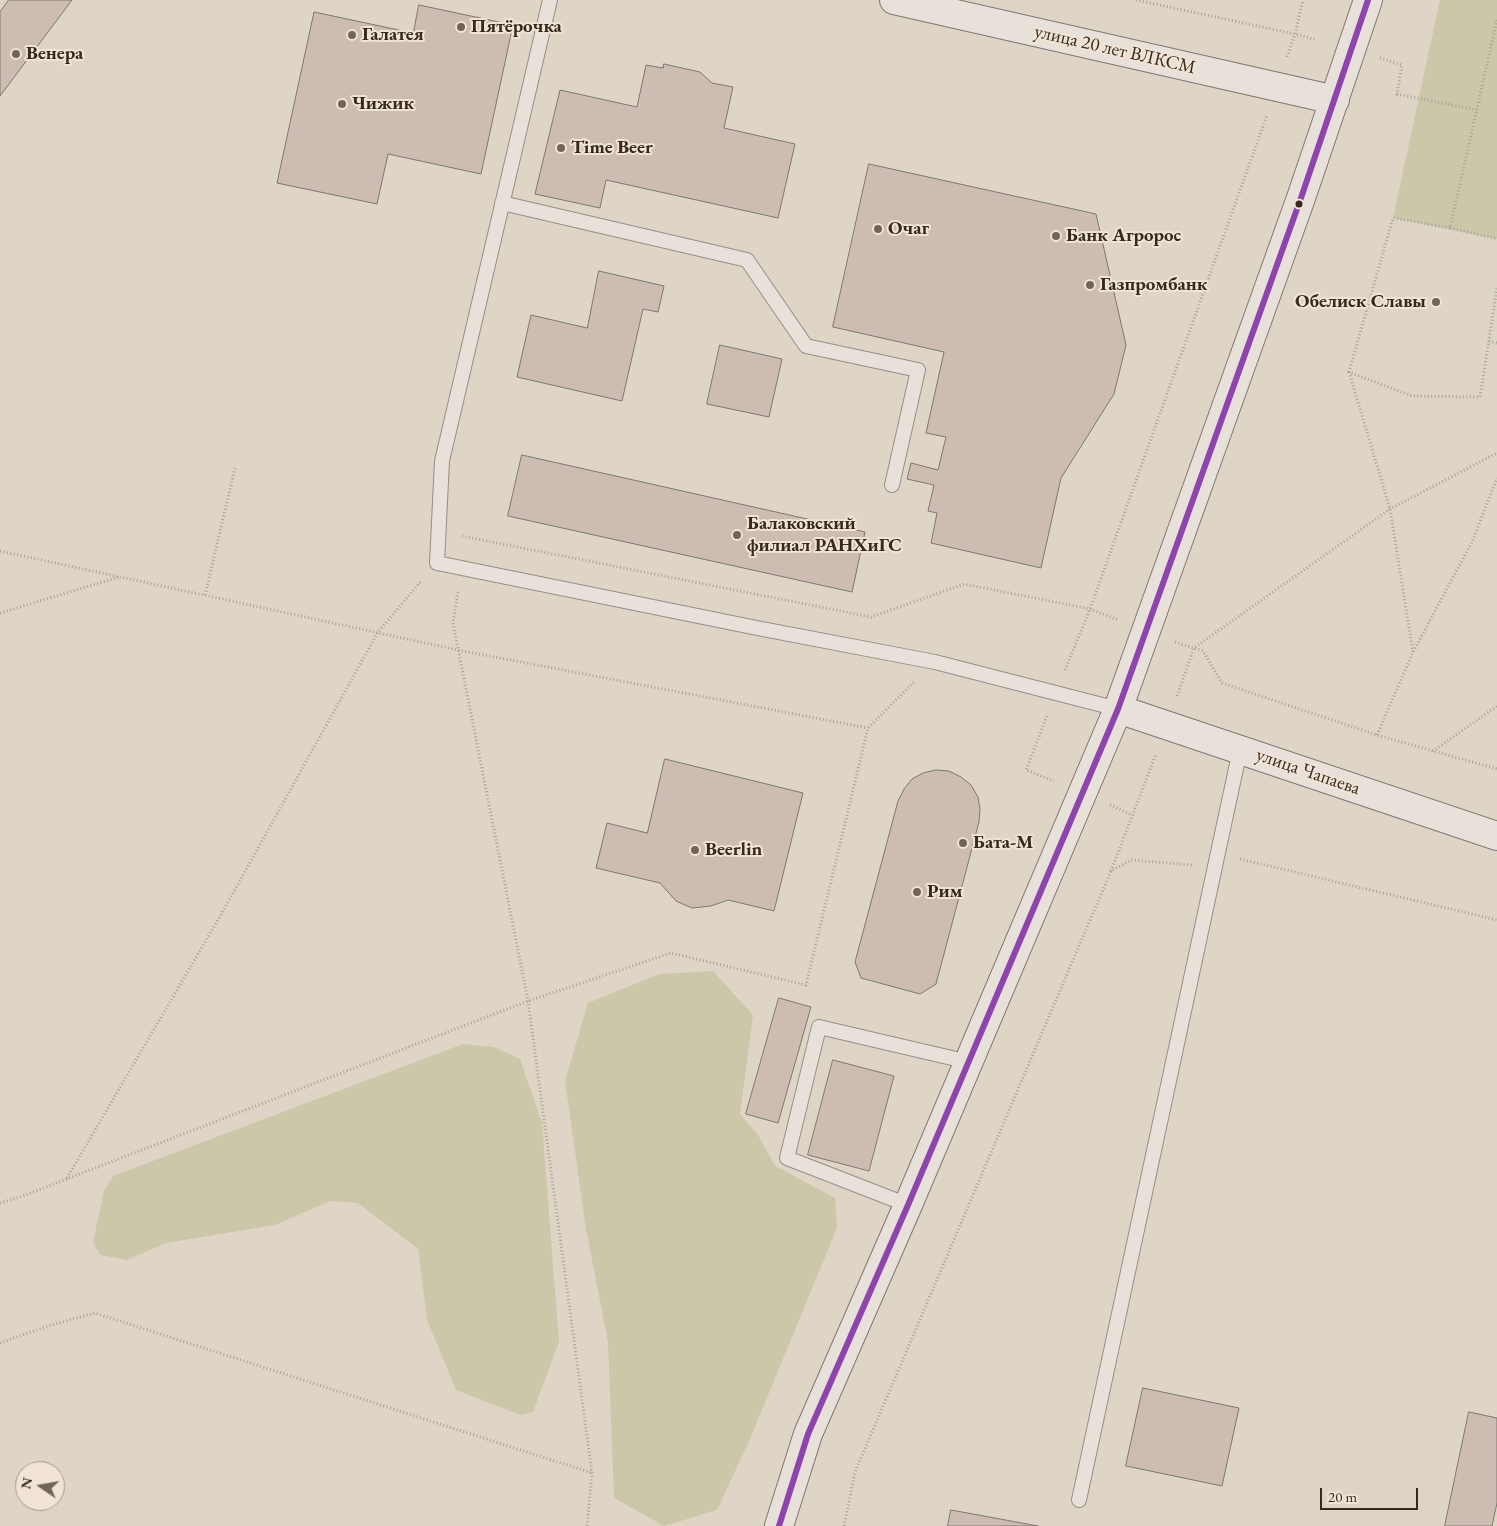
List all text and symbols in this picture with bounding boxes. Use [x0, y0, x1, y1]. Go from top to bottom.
place label: Пятёрочка [471, 16, 562, 38]
street label: улица 20 лет ВЛКСМ [1032, 20, 1198, 80]
marker: Пятёрочка [455, 21, 467, 33]
place label: Галатея [362, 24, 424, 46]
marker: Галатея [346, 29, 358, 41]
place label: Венера [26, 43, 83, 65]
marker: Венера [10, 48, 22, 60]
place label: Чижик [352, 93, 414, 115]
marker: Чижик [336, 98, 348, 110]
place label: Time Beer [571, 137, 653, 159]
marker: Time Beer [555, 142, 567, 154]
unlabelled marker [1294, 199, 1304, 209]
place label: Очаг [888, 218, 929, 240]
marker: Очаг [872, 223, 884, 235]
place label: Банк Агророс [1066, 225, 1181, 247]
marker: Банк Агророс [1050, 230, 1062, 242]
place label: Газпромбанк [1100, 274, 1207, 296]
marker: Газпромбанк [1084, 279, 1096, 291]
place label: Обелиск Славы [1295, 291, 1426, 313]
marker: Обелиск Славы [1430, 296, 1442, 308]
place label: Балаковский филиал РАНХиГС [747, 513, 902, 557]
marker: Балаковский филиал РАНХиГС [731, 529, 743, 541]
street label: улица Чапаева [1253, 744, 1363, 800]
place label: Бата-М [973, 832, 1033, 854]
marker: Бата-М [957, 837, 969, 849]
place label: Beerlin [705, 839, 762, 861]
marker: Beerlin [689, 844, 701, 856]
place label: Рим [927, 881, 962, 903]
marker: Рим [911, 886, 923, 898]
north arrow [15, 1461, 65, 1511]
text: N [16, 1476, 36, 1491]
scale bar [1322, 1478, 1420, 1510]
text: 20 m [1328, 1487, 1357, 1506]

